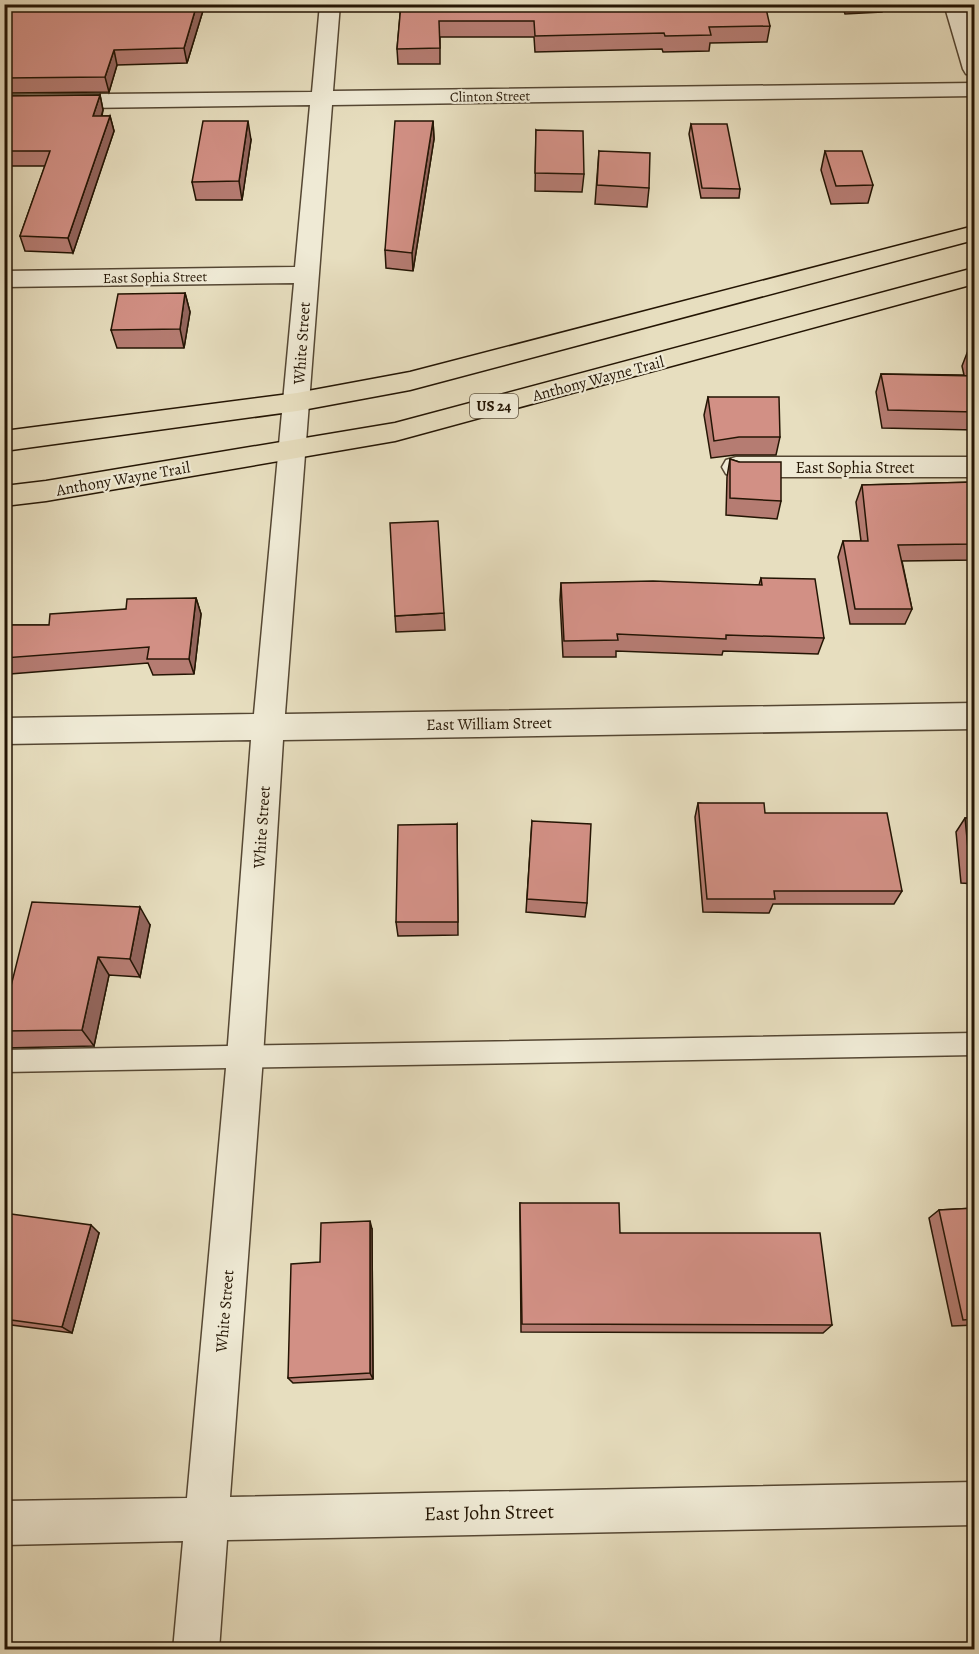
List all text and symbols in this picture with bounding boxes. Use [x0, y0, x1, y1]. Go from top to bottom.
street label: Clinton Street [450, 86, 531, 107]
street label: East Sophia Street [103, 267, 208, 288]
street label: White Street [288, 301, 316, 386]
street label: Anthony Wayne Trail [529, 351, 667, 407]
road number: US 24 [470, 394, 518, 418]
street label: Anthony Wayne Trail [54, 456, 192, 502]
street label: East Sophia Street [795, 457, 915, 479]
street label: East William Street [426, 712, 552, 736]
street label: White Street [248, 785, 276, 870]
street label: White Street [210, 1269, 240, 1354]
street label: East John Street [424, 1498, 555, 1527]

